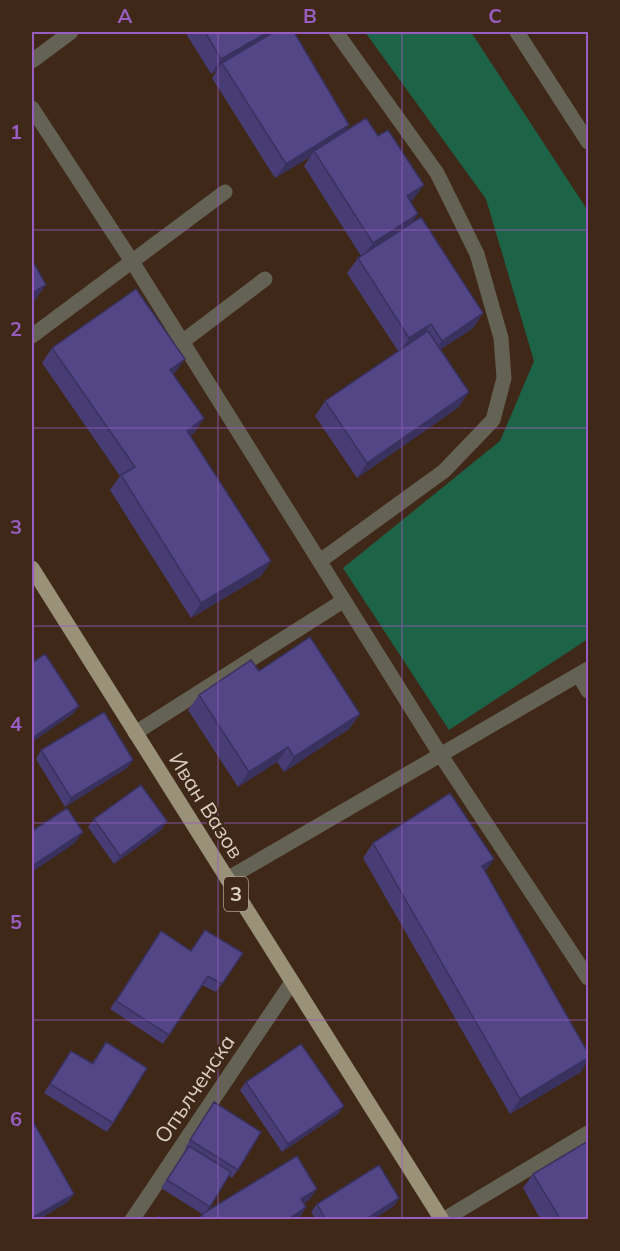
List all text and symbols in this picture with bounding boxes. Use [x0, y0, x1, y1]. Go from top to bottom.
text: A [118, 3, 133, 28]
text: B [303, 3, 317, 28]
text: C [488, 3, 502, 28]
text: 1 [10, 119, 22, 144]
text: 2 [10, 316, 22, 341]
text: 3 [10, 514, 22, 539]
text: 4 [10, 711, 22, 736]
street label: Иван Вазов [164, 748, 250, 863]
road number: 3 [224, 877, 248, 911]
text: 5 [10, 909, 22, 934]
street label: Опълченска [148, 1029, 240, 1148]
text: 6 [10, 1106, 22, 1131]

